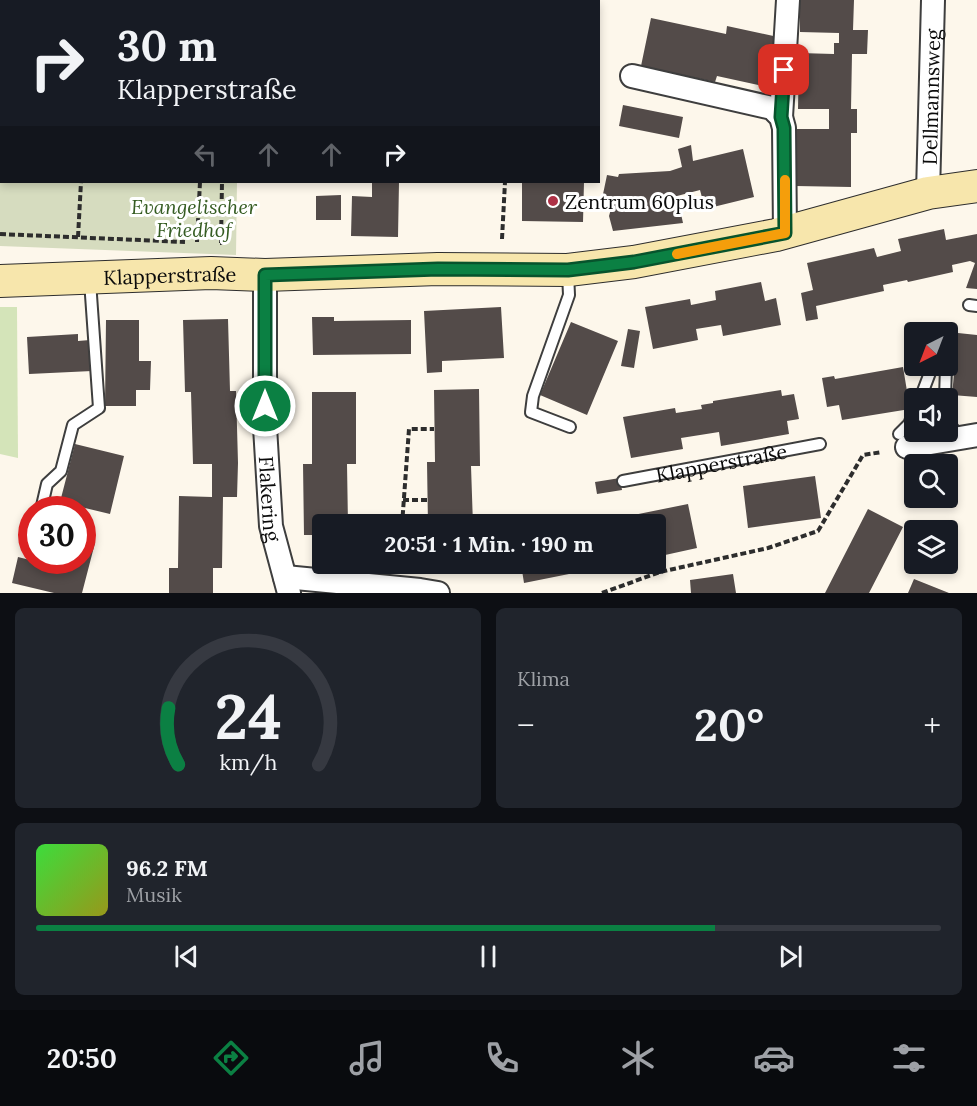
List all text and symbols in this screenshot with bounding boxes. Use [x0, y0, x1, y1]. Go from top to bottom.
text: 30 m [117, 19, 217, 73]
icon: right [18, 24, 96, 102]
street label: Dellmannsweg [916, 28, 945, 165]
pin [758, 44, 809, 95]
icon: arrive [767, 53, 800, 86]
text: Klapperstraße [117, 72, 297, 106]
icon: left [189, 138, 222, 171]
icon: ahead [252, 138, 285, 171]
icon: ahead [315, 138, 348, 171]
icon: right [378, 138, 411, 171]
place label: Zentrum 60plus [565, 189, 714, 214]
park label: Evangelischer Friedhof [131, 194, 258, 242]
marker: Zentrum 60plus [546, 194, 560, 208]
street label: Klapperstraße [103, 260, 237, 290]
north arrow [904, 322, 958, 376]
map controls [904, 322, 958, 574]
position arrow [233, 374, 297, 438]
button: sound [904, 388, 958, 442]
street label: Klapperstraße [654, 438, 789, 487]
button: search [904, 454, 958, 508]
street label: Flakering [254, 455, 287, 545]
speed limit sign: 30 [18, 496, 96, 574]
button: layers [904, 520, 958, 574]
text: 20:51 · 1 Min. · 190 m [384, 530, 594, 558]
text: Klima [517, 666, 570, 691]
text: 24 [214, 676, 282, 756]
text: 20° [694, 696, 764, 753]
text: − [517, 704, 535, 746]
text: + [923, 704, 941, 746]
text: km/h [219, 748, 277, 776]
text: 96.2 FM [126, 854, 208, 882]
text: Musik [126, 882, 182, 907]
icon: previous [170, 940, 203, 973]
icon: pause [472, 940, 505, 973]
icon: next [774, 940, 807, 973]
icon: directions [210, 1037, 252, 1079]
icon: music [346, 1037, 388, 1079]
icon: phone [481, 1037, 523, 1079]
icon: climate [617, 1037, 659, 1079]
icon: car [753, 1037, 795, 1079]
icon: filters [888, 1037, 930, 1079]
text: 20:50 [47, 1041, 117, 1075]

